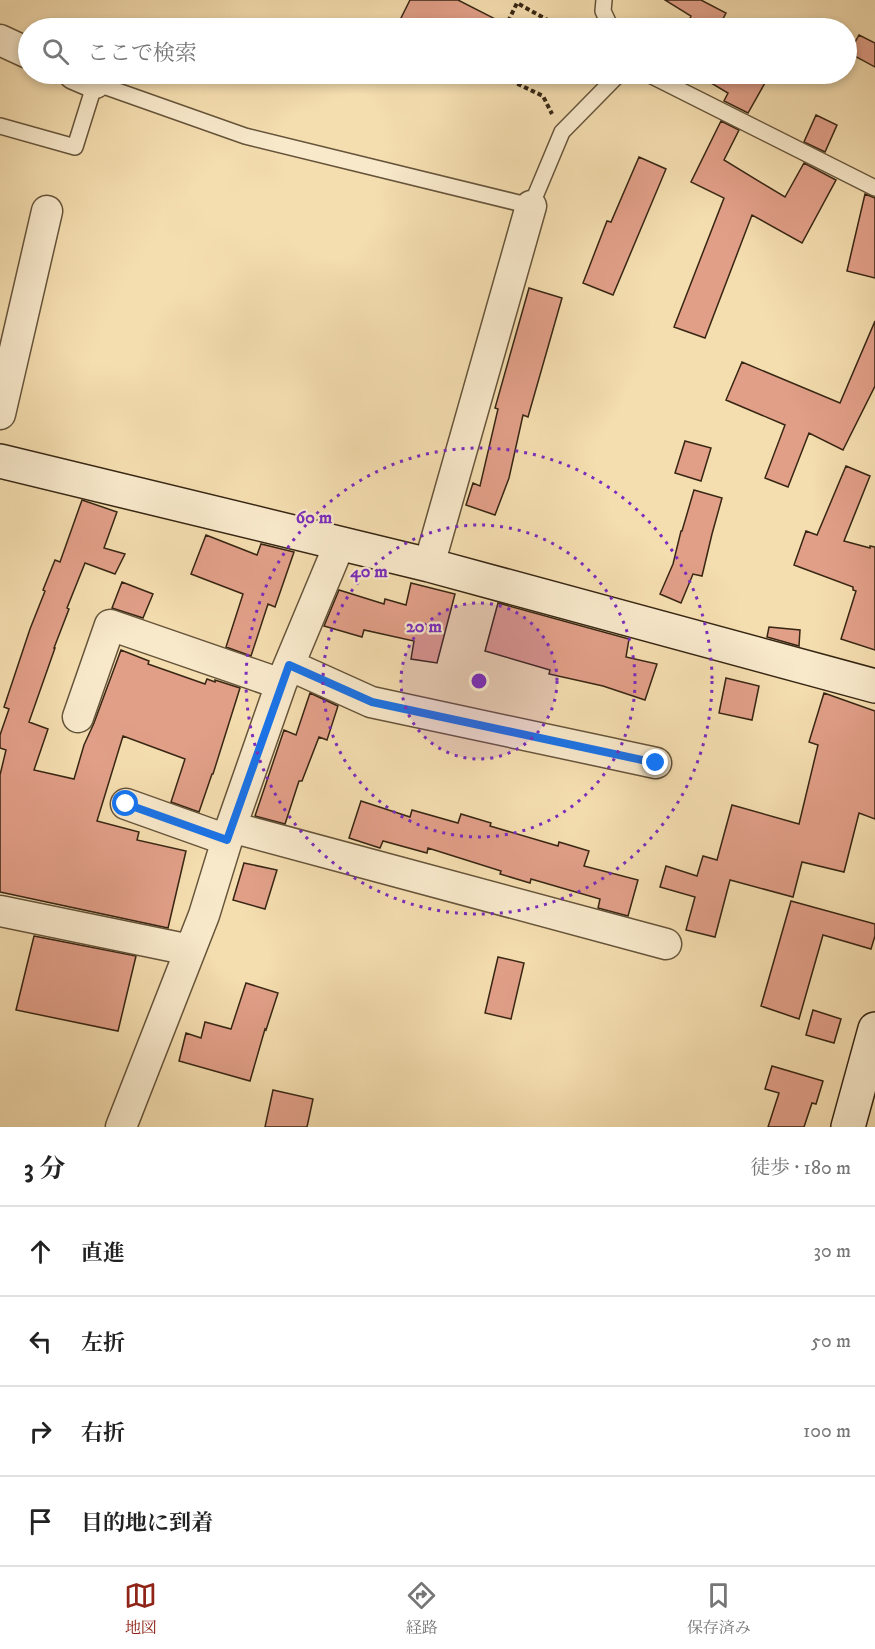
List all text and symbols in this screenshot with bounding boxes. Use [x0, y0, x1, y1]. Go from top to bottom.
search box [18, 18, 857, 84]
icon: search [39, 35, 72, 68]
text: ここで検索 [87, 40, 197, 67]
text: 60 m [296, 507, 333, 529]
text: 40 m [349, 561, 388, 583]
text: 20 m [406, 616, 442, 638]
centre of rings [469, 671, 489, 691]
route end [642, 749, 668, 775]
route start [112, 790, 138, 816]
text: 3 分 [24, 1153, 65, 1186]
text: 徒歩 · 180 m [750, 1156, 851, 1181]
icon: ahead [24, 1235, 57, 1268]
text: 30 m [813, 1239, 851, 1264]
text: 直進 [81, 1240, 125, 1267]
icon: left [24, 1325, 57, 1358]
text: 50 m [811, 1329, 851, 1354]
text: 左折 [81, 1330, 125, 1357]
icon: right [24, 1415, 57, 1448]
text: 100 m [803, 1419, 851, 1444]
text: 右折 [81, 1420, 125, 1447]
icon: arrive [24, 1505, 57, 1538]
text: 目的地に到着 [81, 1510, 213, 1537]
tab: 地図 [124, 1579, 157, 1638]
tab: 経路 [405, 1579, 438, 1638]
tab: 保存済み [687, 1579, 751, 1638]

